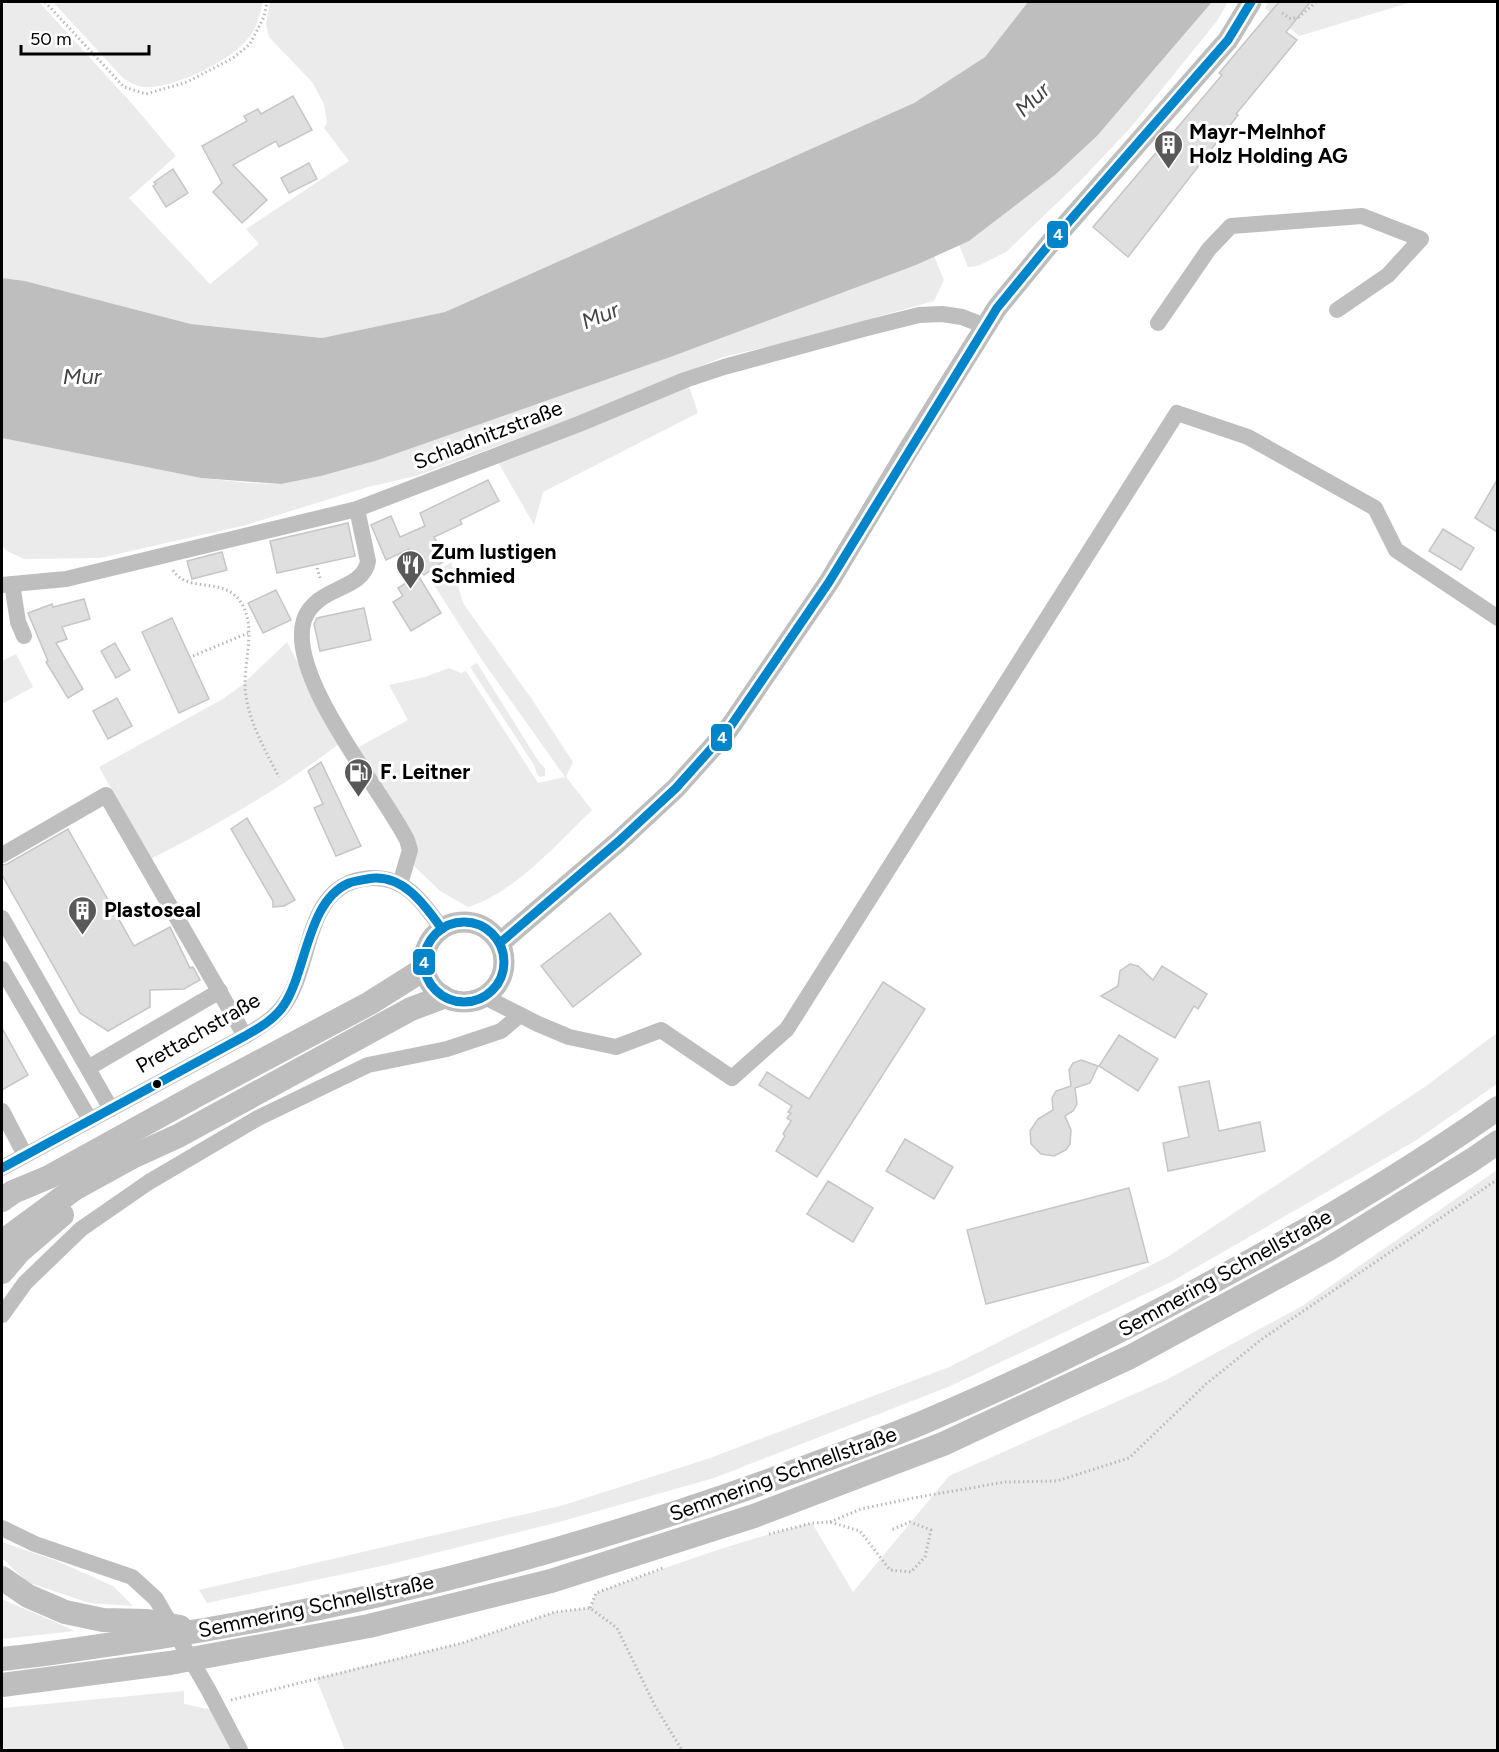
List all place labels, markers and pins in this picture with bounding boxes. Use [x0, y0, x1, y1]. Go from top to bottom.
place label: Mayr-Melnhof Holz Holding AG [1189, 119, 1348, 168]
building icon: Mayr-Melnhof Holz Holding AG [1152, 128, 1184, 170]
place label: Zum lustigen Schmied [431, 539, 557, 588]
restaurant icon: Zum lustigen Schmied [394, 548, 426, 590]
fuel station icon: F. Leitner [343, 756, 375, 798]
place label: F. Leitner [380, 759, 470, 784]
building icon: Plastoseal [67, 894, 99, 936]
place label: Plastoseal [104, 897, 201, 922]
unlabelled marker [151, 1078, 163, 1090]

